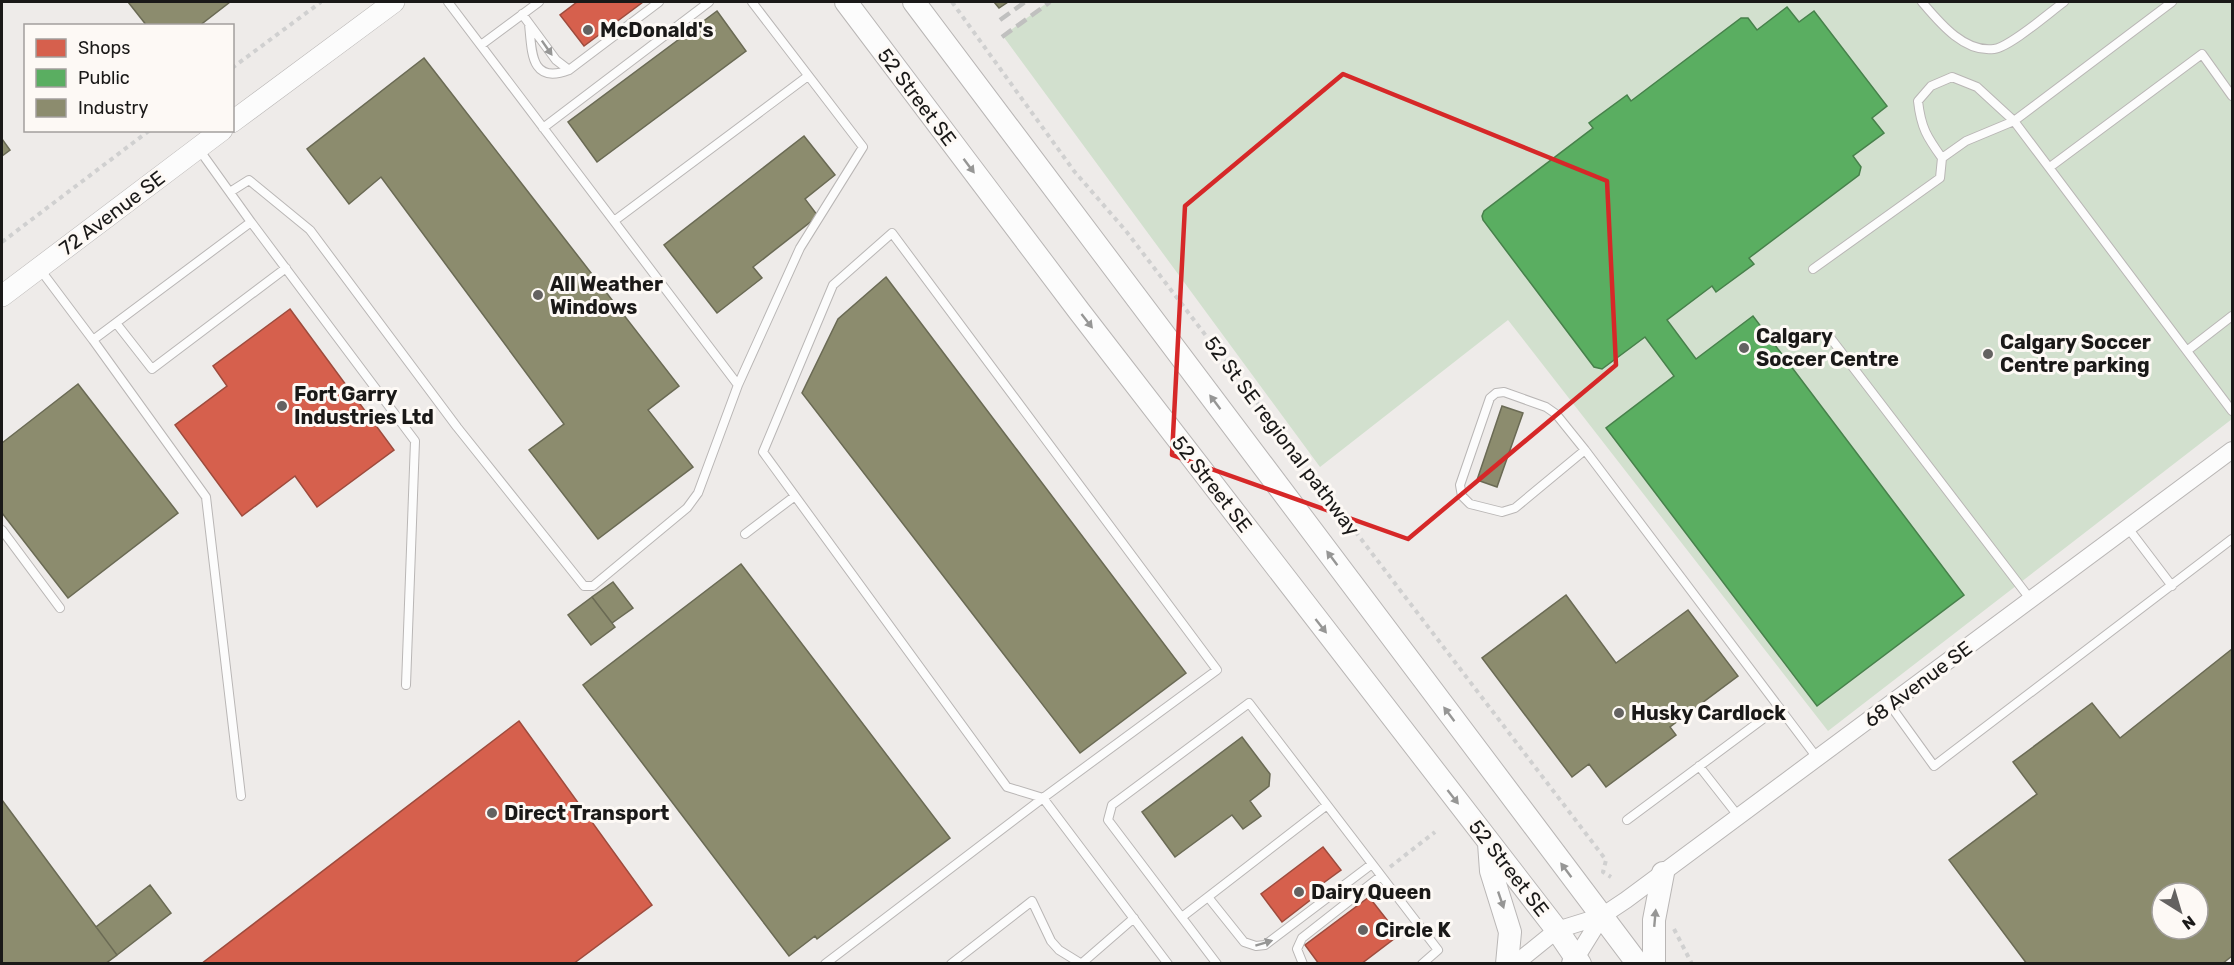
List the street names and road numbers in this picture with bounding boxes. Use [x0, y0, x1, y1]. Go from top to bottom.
street label: 52 Street SE [873, 44, 961, 150]
street label: 72 Avenue SE [55, 166, 169, 260]
street label: 52 St SE regional pathway [1199, 332, 1365, 540]
street label: 52 Street SE [1167, 431, 1257, 537]
street label: 68 Avenue SE [1859, 636, 1977, 732]
street label: 52 Street SE [1464, 815, 1554, 921]

